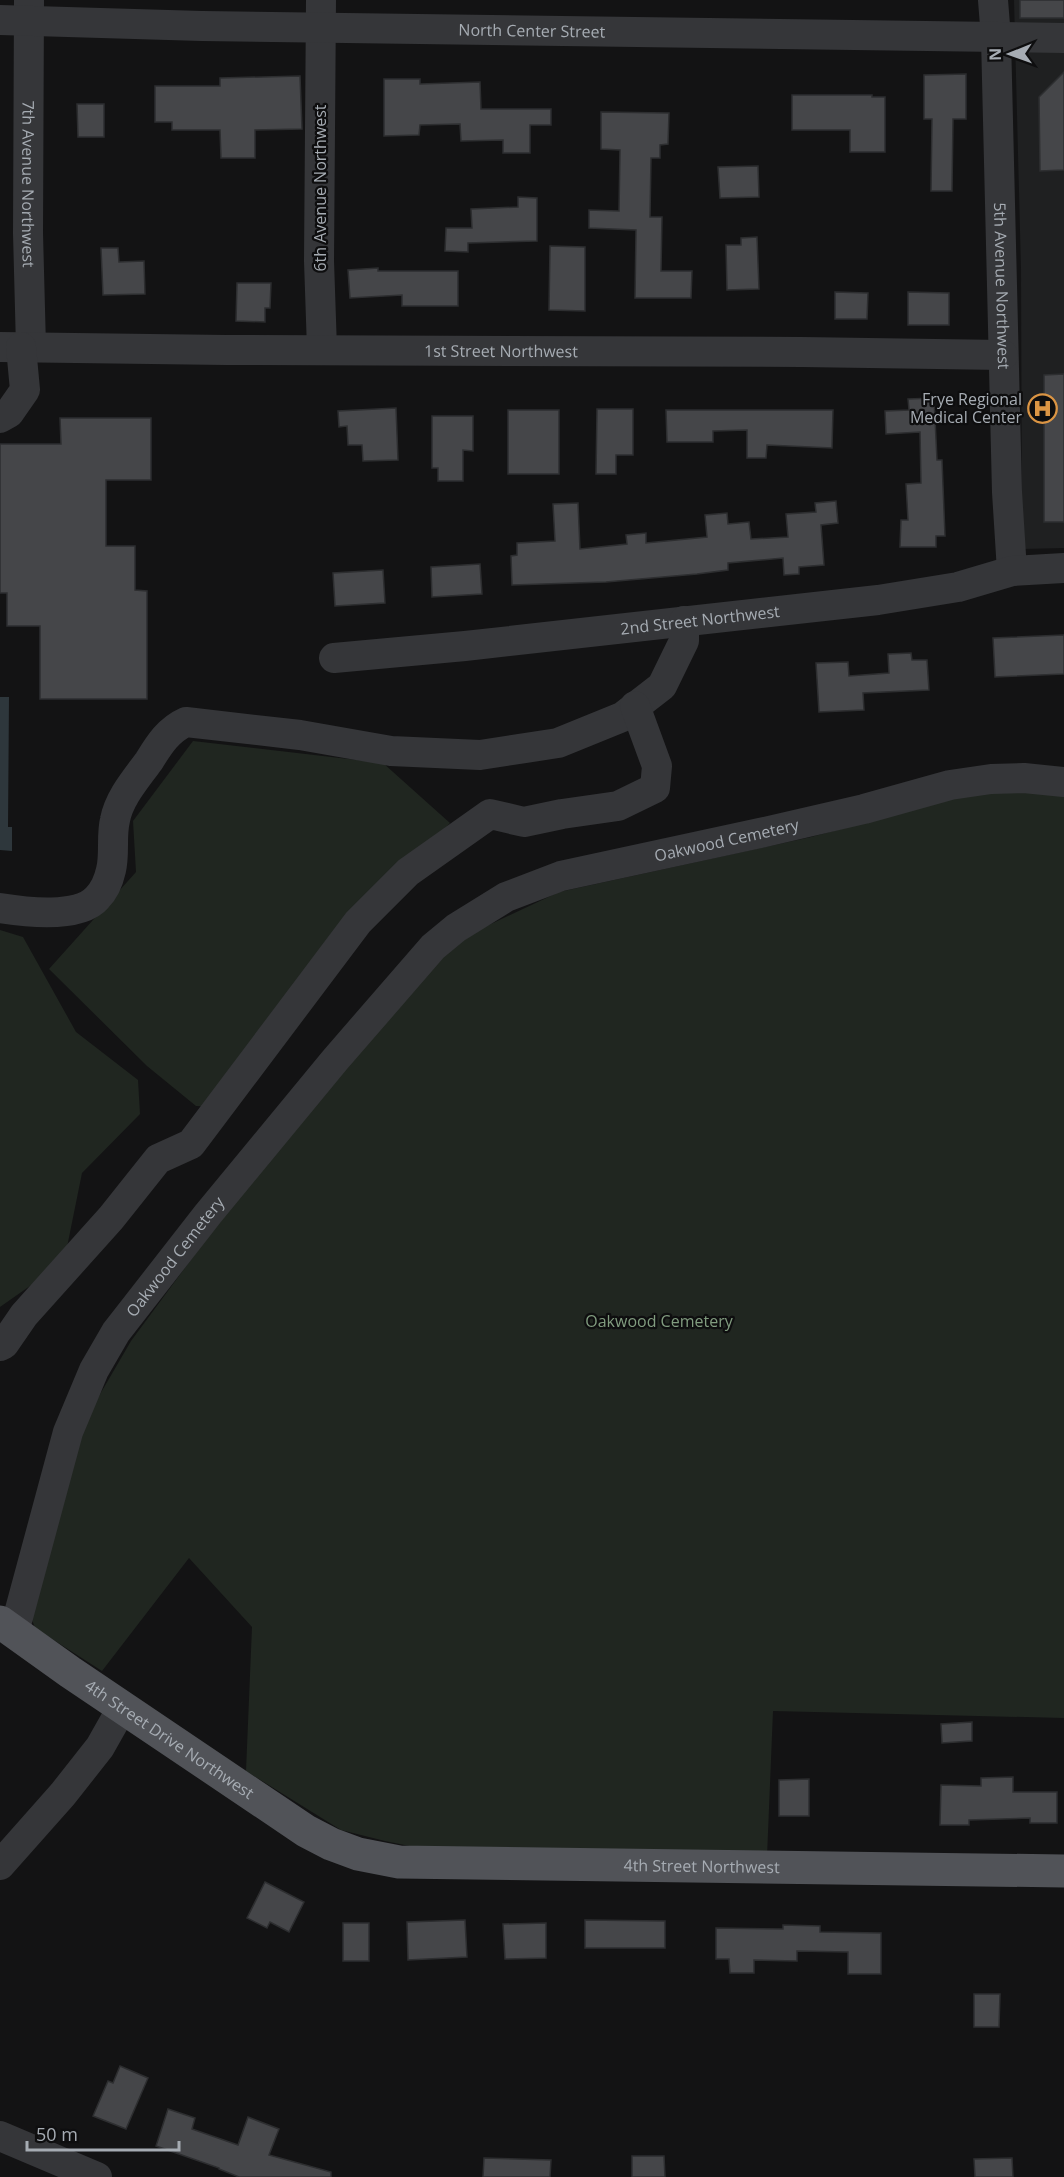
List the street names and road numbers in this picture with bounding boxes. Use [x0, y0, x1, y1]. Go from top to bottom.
street label: North Center Street [458, 19, 606, 43]
street label: 7th Avenue Northwest [17, 100, 40, 268]
street label: 6th Avenue Northwest [309, 104, 331, 272]
street label: 5th Avenue Northwest [989, 202, 1015, 370]
street label: 1st Street Northwest [424, 340, 578, 362]
street label: 2nd Street Northwest [619, 600, 781, 640]
street label: Oakwood Cemetery [652, 813, 802, 867]
street label: Oakwood Cemetery [121, 1191, 230, 1321]
street label: 4th Street Drive Northwest [81, 1674, 259, 1804]
street label: 4th Street Northwest [623, 1854, 780, 1878]

